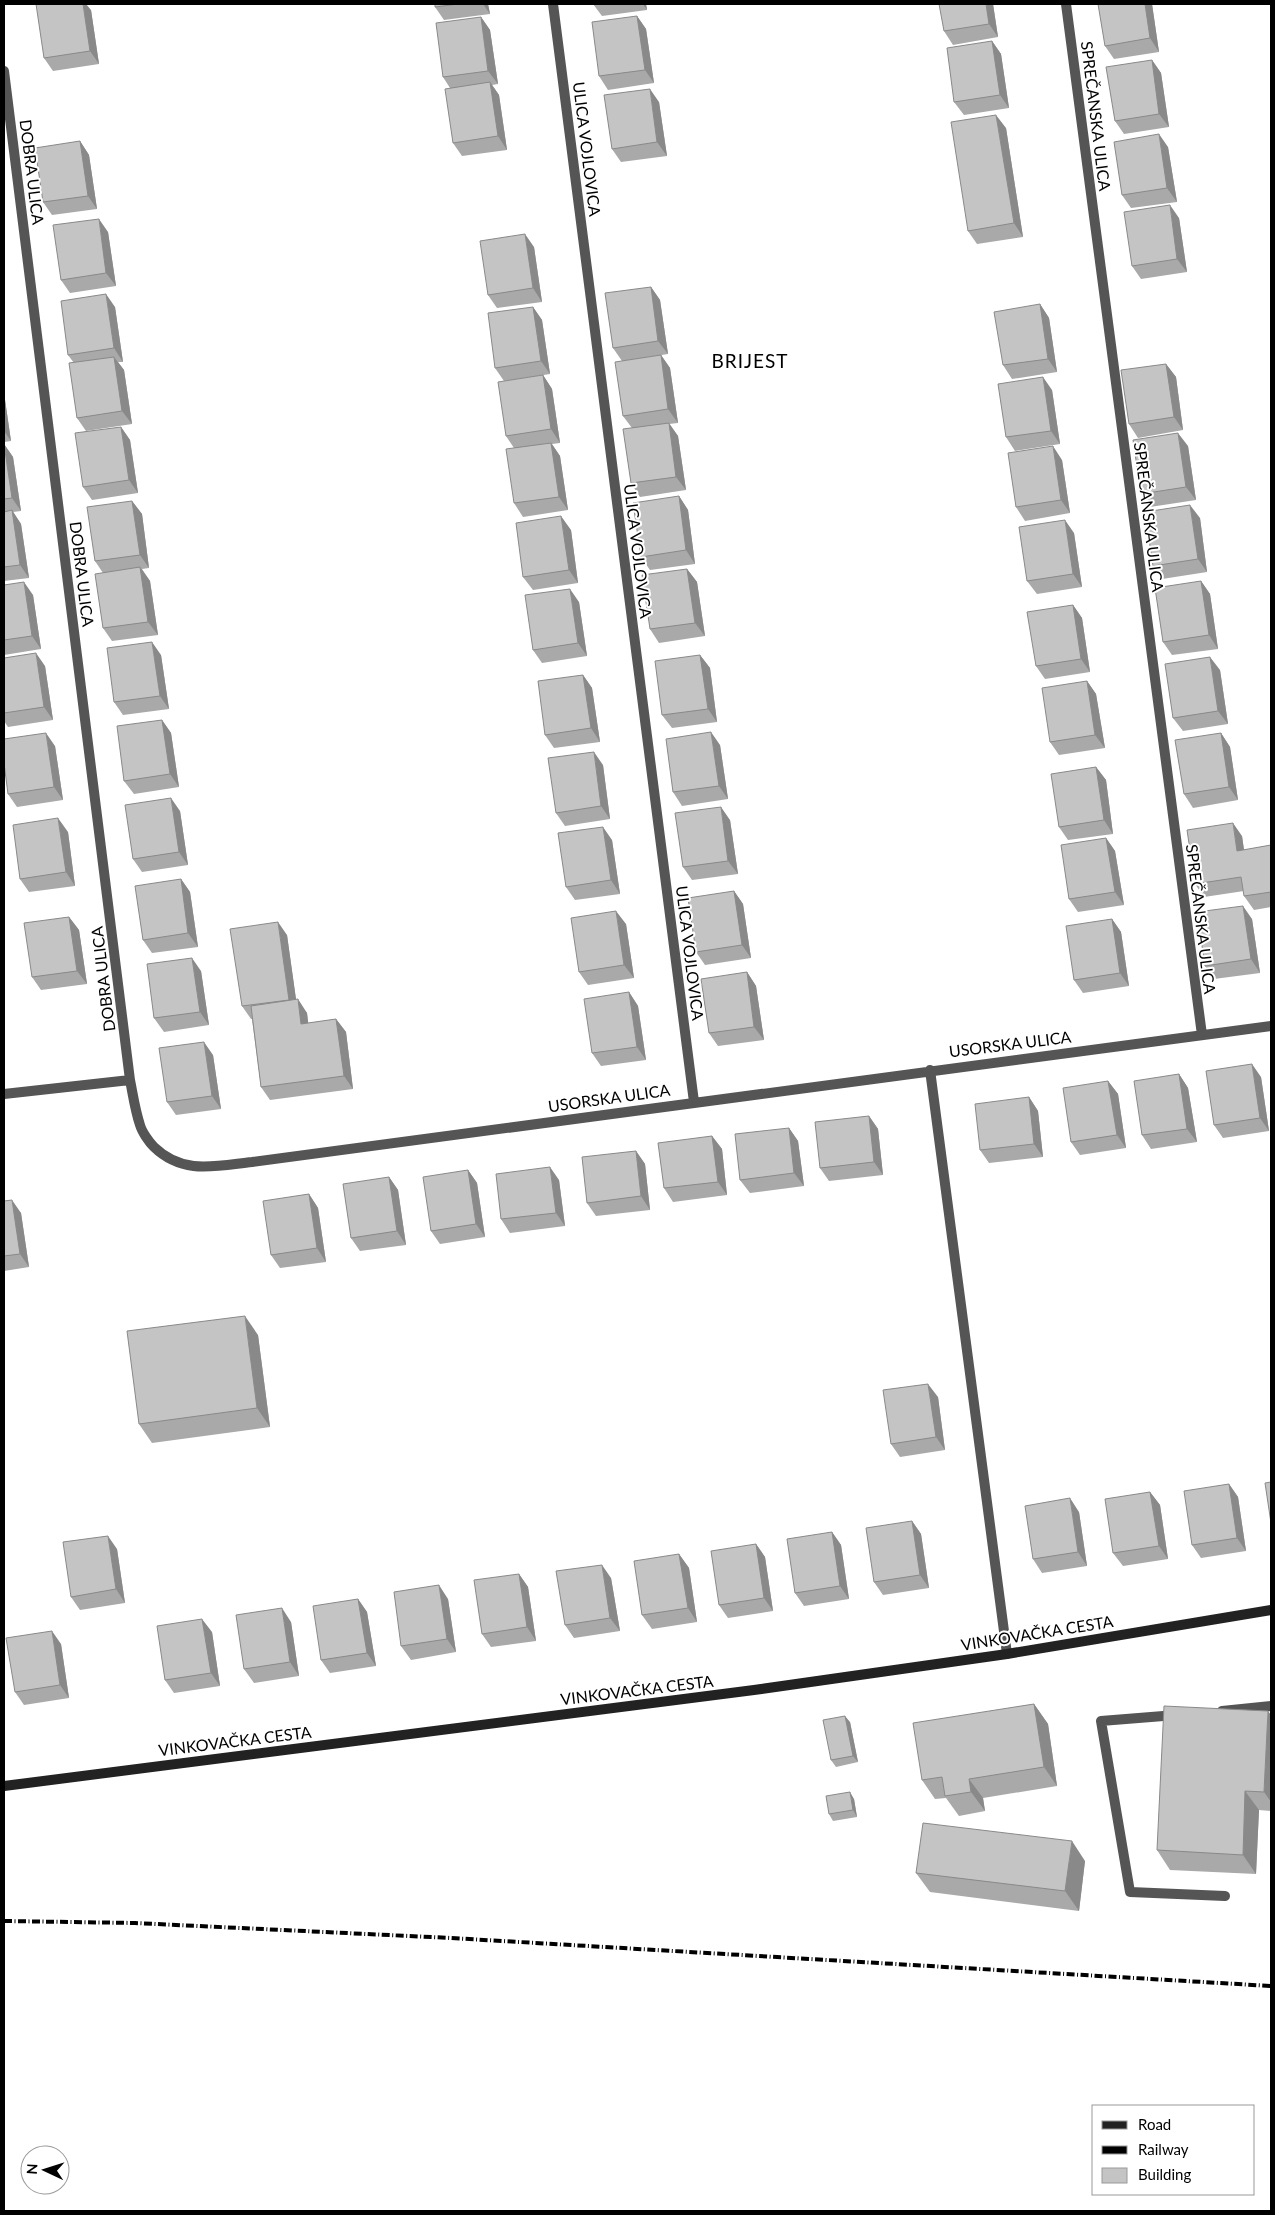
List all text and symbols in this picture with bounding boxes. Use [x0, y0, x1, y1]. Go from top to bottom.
street label: SPREČANSKA ULICA [1078, 40, 1115, 192]
street label: ULICA VOJLOVICA [570, 81, 605, 217]
street label: DOBRA ULICA [17, 118, 48, 226]
district label: BRIJEST [711, 349, 789, 372]
street label: SPREČANSKA ULICA [1131, 441, 1168, 593]
street label: ULICA VOJLOVICA [621, 483, 656, 619]
street label: DOBRA ULICA [67, 520, 98, 628]
street label: SPREČANSKA ULICA [1183, 843, 1220, 995]
street label: ULICA VOJLOVICA [673, 885, 708, 1021]
street label: DOBRA ULICA [87, 925, 118, 1033]
street label: USORSKA ULICA [948, 1027, 1072, 1060]
street label: USORSKA ULICA [547, 1080, 671, 1115]
street label: VINKOVAČKA CESTA [959, 1611, 1115, 1654]
street label: VINKOVAČKA CESTA [559, 1671, 715, 1708]
street label: VINKOVAČKA CESTA [157, 1722, 313, 1759]
legend [1092, 2105, 1255, 2195]
text: Road [1138, 2115, 1171, 2133]
text: Railway [1138, 2140, 1189, 2158]
north arrow [20, 2145, 70, 2195]
text: N [23, 2163, 40, 2175]
text: Building [1138, 2165, 1191, 2183]

